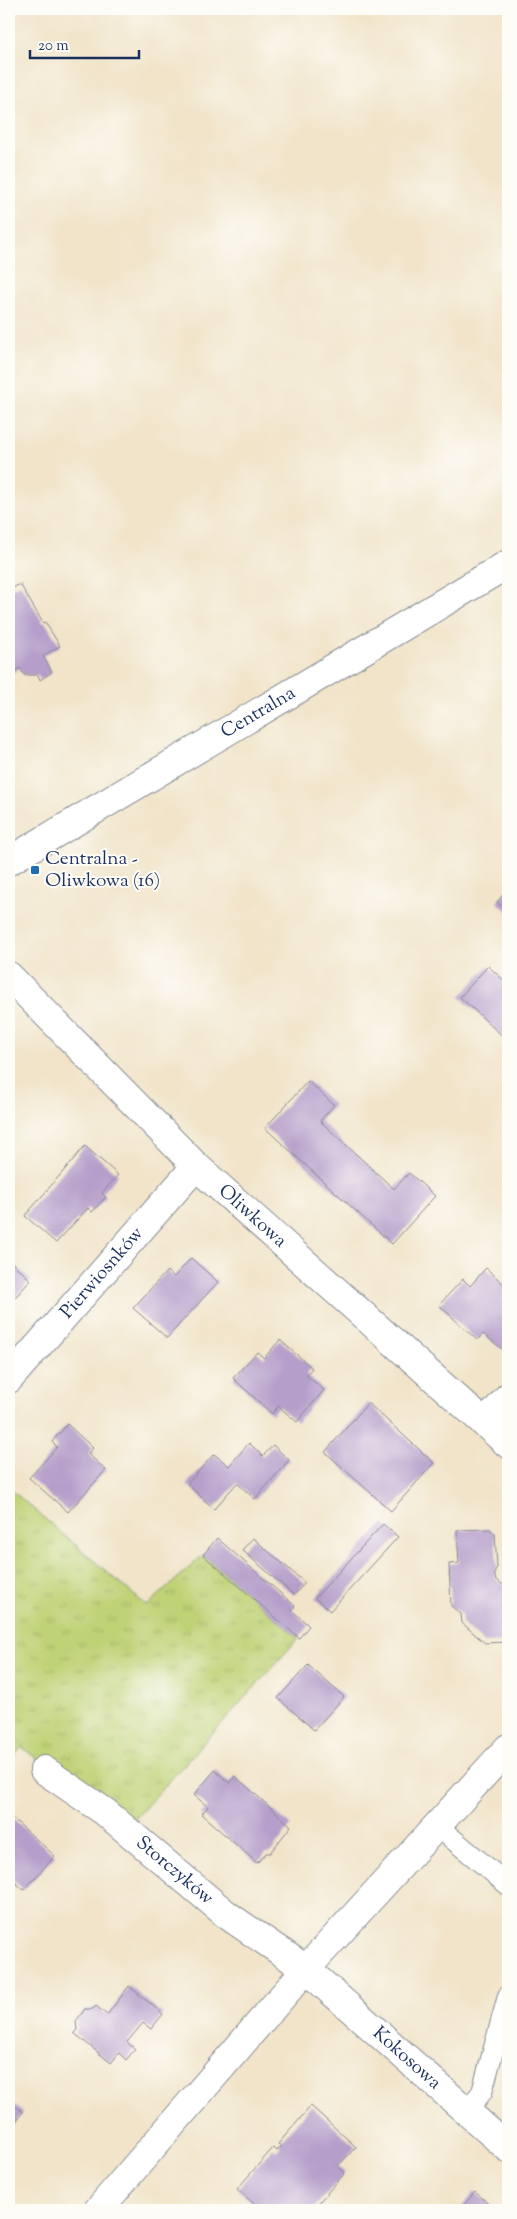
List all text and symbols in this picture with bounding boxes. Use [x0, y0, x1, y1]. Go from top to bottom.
scale bar [30, 28, 139, 60]
text: 20 m [38, 36, 69, 57]
street label: Centralna [216, 680, 301, 745]
place label: Centralna - Oliwkowa (16) [45, 846, 160, 895]
marker: Centralna - Oliwkowa (16) [29, 864, 41, 876]
street label: Oliwkowa [212, 1178, 293, 1254]
street label: Pierwiosnków [54, 1221, 150, 1325]
street label: Storczyków [130, 1830, 219, 1911]
street label: Kokosowa [366, 2020, 447, 2096]

